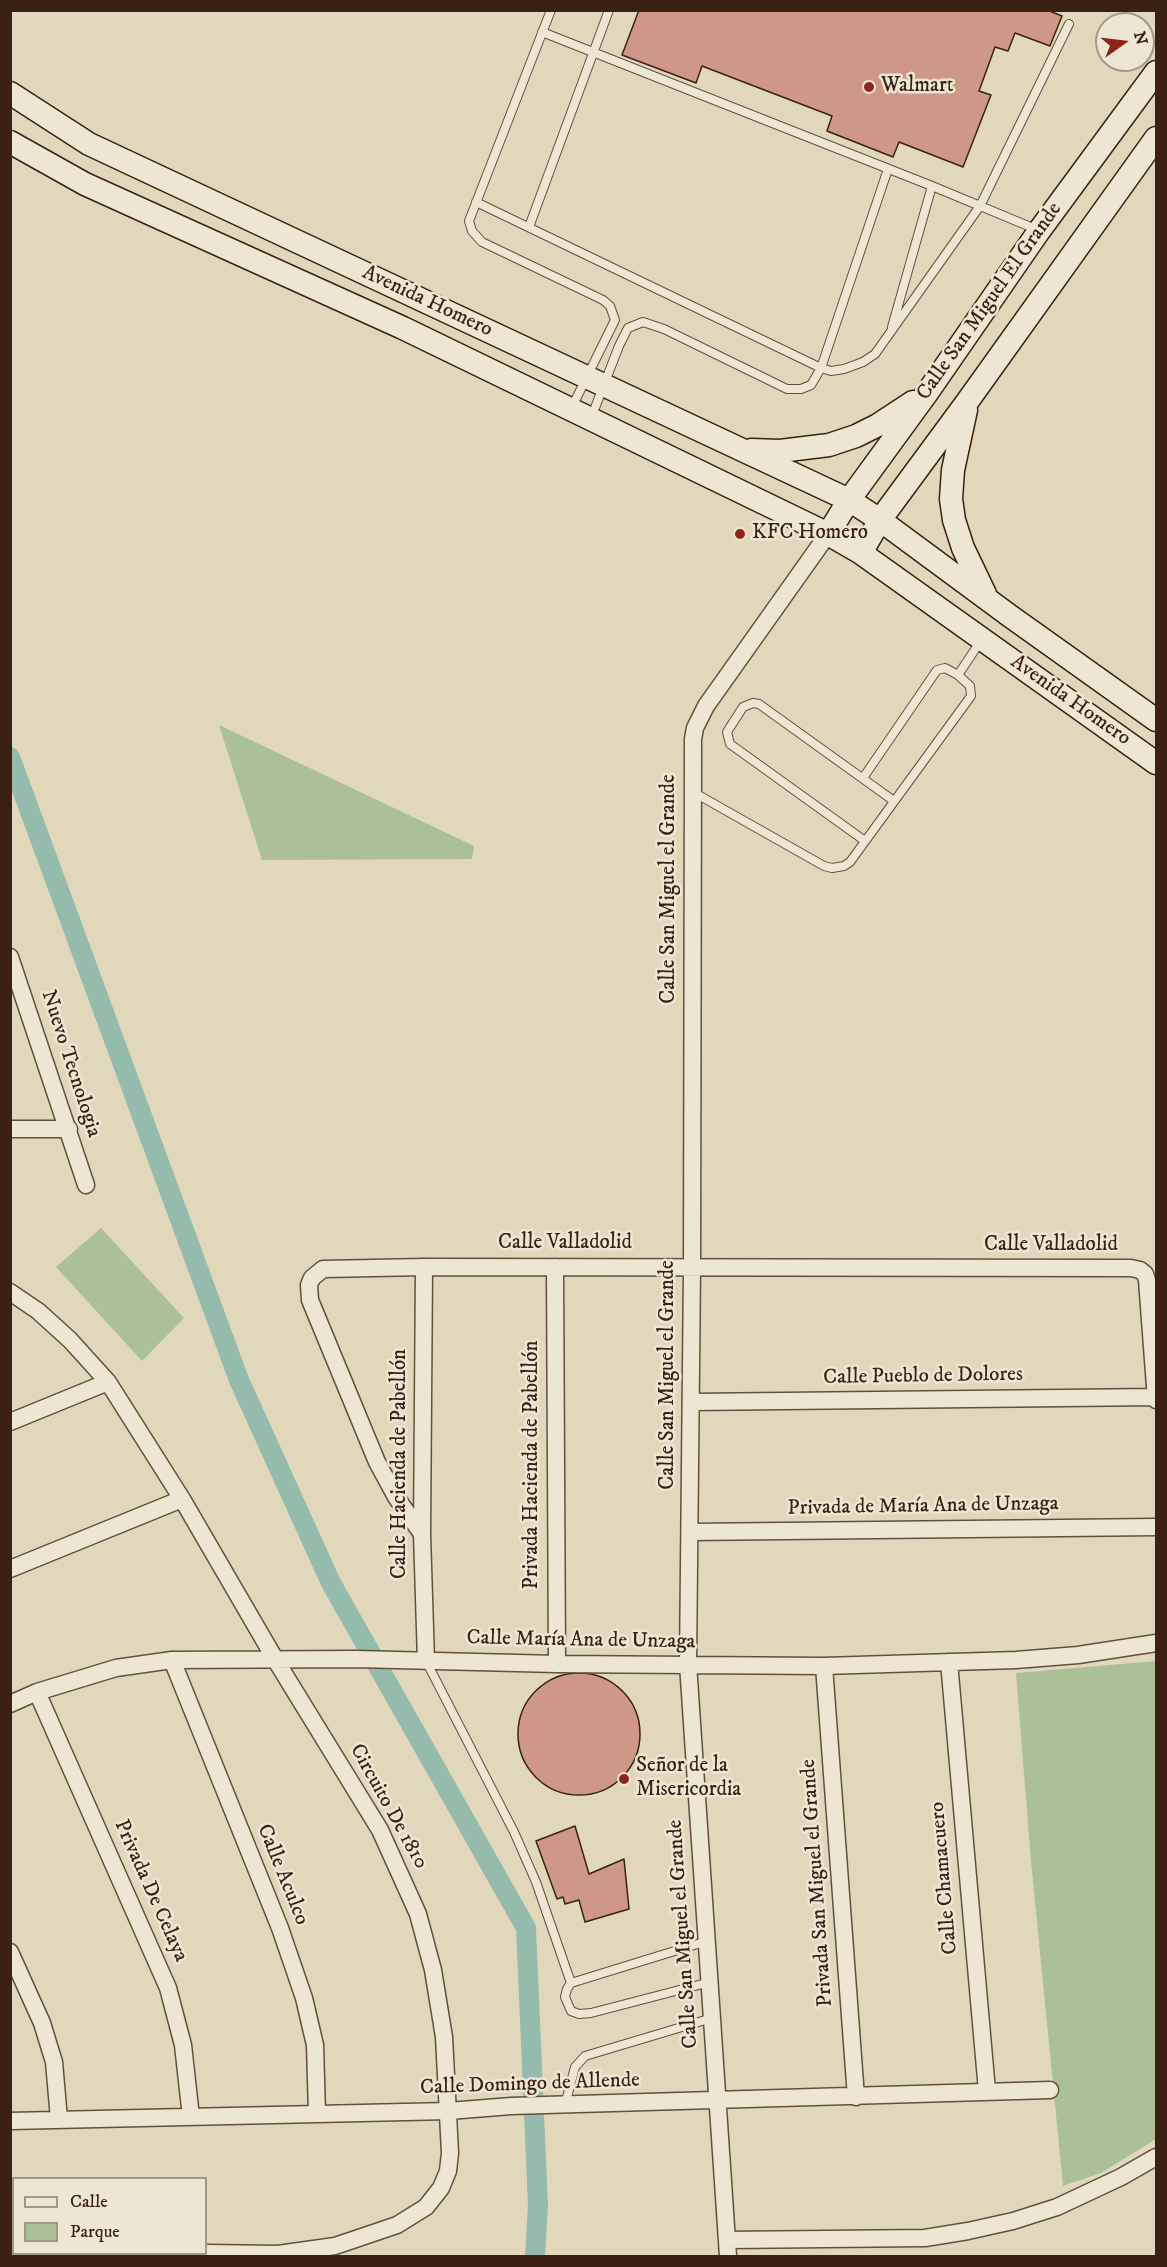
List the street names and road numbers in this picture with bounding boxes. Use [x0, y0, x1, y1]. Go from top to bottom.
street label: Calle San Miguel El Grande [912, 198, 1068, 406]
street label: Avenida Homero [358, 261, 496, 343]
street label: Avenida Homero [1005, 650, 1135, 752]
street label: Calle San Miguel el Grande [657, 774, 683, 1004]
street label: Nuevo Tecnologia [34, 987, 106, 1141]
street label: Calle Valladolid [498, 1231, 632, 1257]
street label: Calle Valladolid [984, 1233, 1118, 1259]
street label: Calle San Miguel el Grande [656, 1260, 682, 1490]
street label: Privada Hacienda de Pabellón [520, 1340, 546, 1590]
street label: Calle Hacienda de Pabellón [388, 1349, 414, 1579]
street label: Calle Pueblo de Dolores [823, 1363, 1023, 1391]
street label: Privada de María Ana de Unzaga [787, 1492, 1059, 1522]
street label: Calle María Ana de Unzaga [466, 1626, 696, 1656]
street label: Circuito De 1810 [343, 1740, 433, 1874]
street label: Privada San Miguel el Grande [797, 1758, 839, 2008]
street label: Calle Chamacuero [926, 1801, 964, 1955]
street label: Privada De Celaya [107, 1816, 193, 1966]
street label: Calle San Miguel el Grande [663, 1819, 705, 2049]
street label: Calle Aculco [250, 1821, 314, 1929]
street label: Calle Domingo de Allende [420, 2069, 640, 2101]

